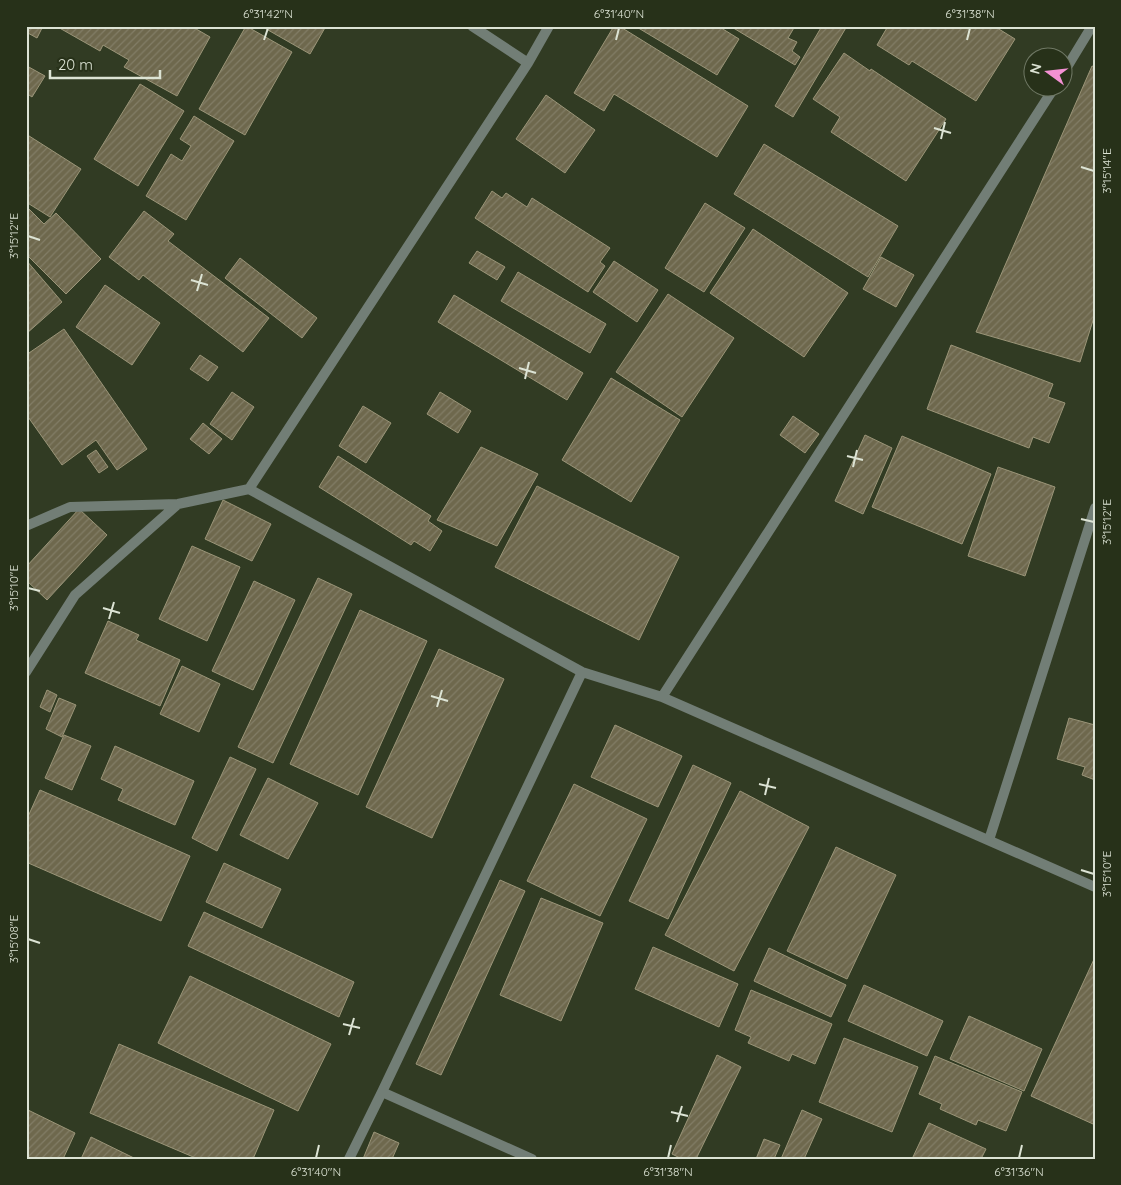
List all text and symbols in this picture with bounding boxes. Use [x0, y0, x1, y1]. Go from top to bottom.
text: 6°31'42"N [243, 6, 293, 21]
text: 6°31'40"N [594, 6, 644, 21]
text: 6°31'38"N [945, 6, 995, 21]
scale bar [50, 48, 160, 80]
north arrow [1024, 48, 1074, 98]
text: 20 m [58, 55, 93, 74]
text: N [1025, 61, 1045, 76]
text: 3°15'14"E [1099, 148, 1114, 194]
text: 3°15'12"E [6, 213, 21, 259]
text: 3°15'12"E [1099, 499, 1114, 545]
text: 3°15'10"E [6, 565, 21, 611]
text: 3°15'10"E [1099, 851, 1114, 897]
text: 3°15'08"E [6, 915, 21, 963]
text: 6°31'40"N [291, 1164, 341, 1179]
text: 6°31'38"N [643, 1164, 693, 1179]
text: 6°31'36"N [994, 1164, 1044, 1179]

